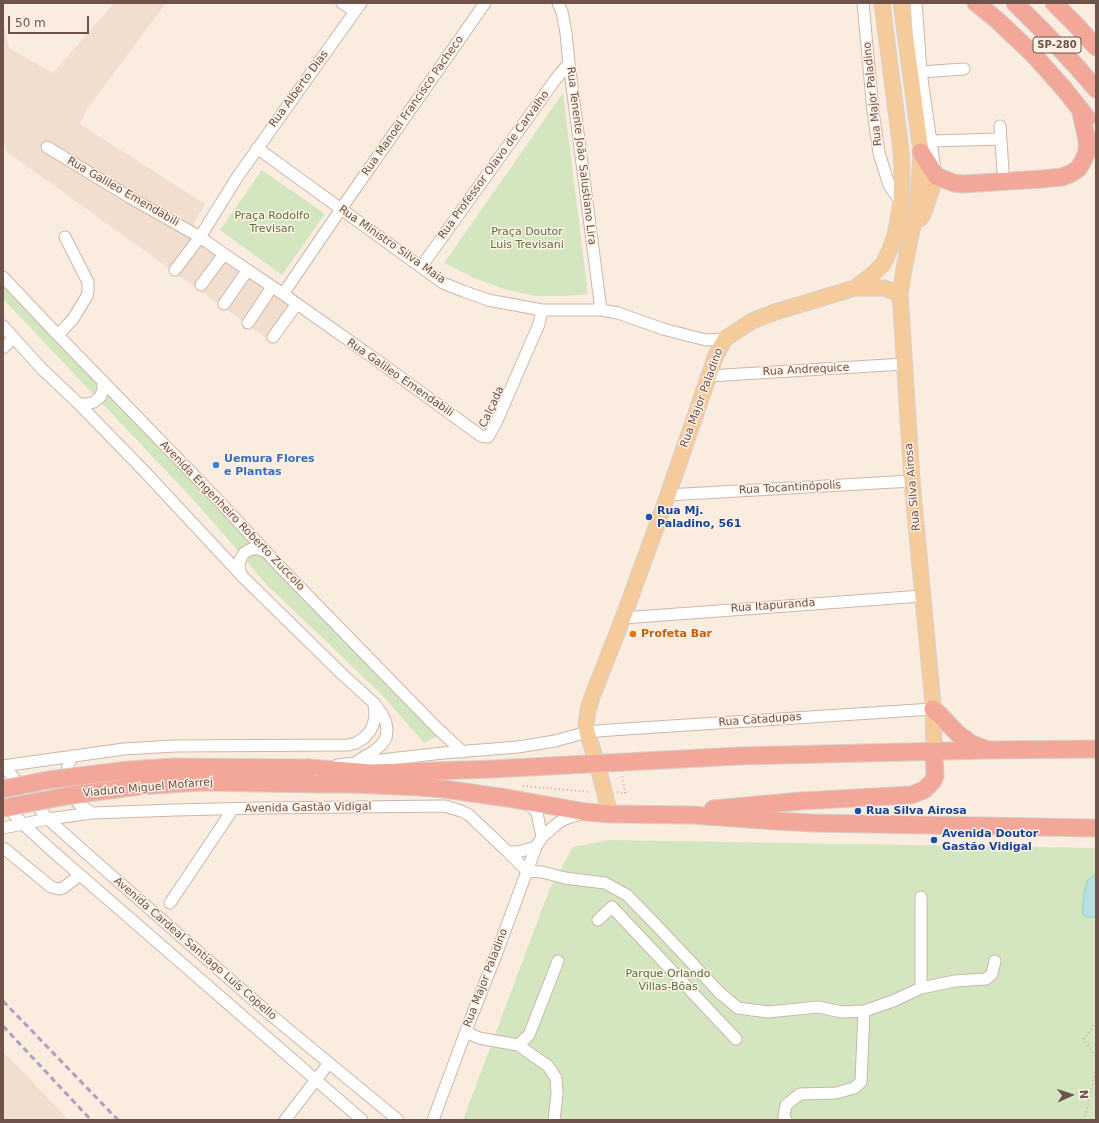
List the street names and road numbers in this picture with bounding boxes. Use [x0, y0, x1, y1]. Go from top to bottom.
street label: Rua Manoel Francisco Pacheco [359, 33, 467, 179]
road number: SP-280 [1033, 37, 1081, 53]
street label: Rua Major Paladino [861, 41, 885, 147]
street label: Rua Alberto Dias [267, 48, 331, 130]
street label: Rua Tenente João Salustiano Lira [564, 66, 598, 246]
street label: Rua Professor Olavo de Carvalho [436, 88, 552, 242]
street label: Rua Galileo Emendabili [65, 155, 181, 229]
street label: Rua Ministro Silva Maia [336, 203, 448, 287]
street label: Rua Galileo Emendabili [344, 336, 456, 420]
street label: Rua Major Paladino [678, 346, 726, 450]
street label: Rua Andrequice [762, 361, 850, 379]
street label: Calçada [477, 384, 507, 430]
street label: Avenida Engenheiro Roberto Zuccolo [157, 438, 307, 594]
street label: Rua Silva Airosa [903, 442, 923, 532]
street label: Rua Tocantinópolis [739, 479, 841, 497]
street label: Rua Itapuranda [730, 596, 816, 616]
street label: Rua Catadupas [718, 711, 802, 729]
street label: Viaduto Miguel Mofarrej [82, 776, 214, 800]
street label: Avenida Gastão Vidigal [244, 800, 372, 816]
street label: Avenida Cardeal Santiago Luís Copello [111, 875, 279, 1023]
street label: Rua Major Paladino [461, 927, 511, 1029]

